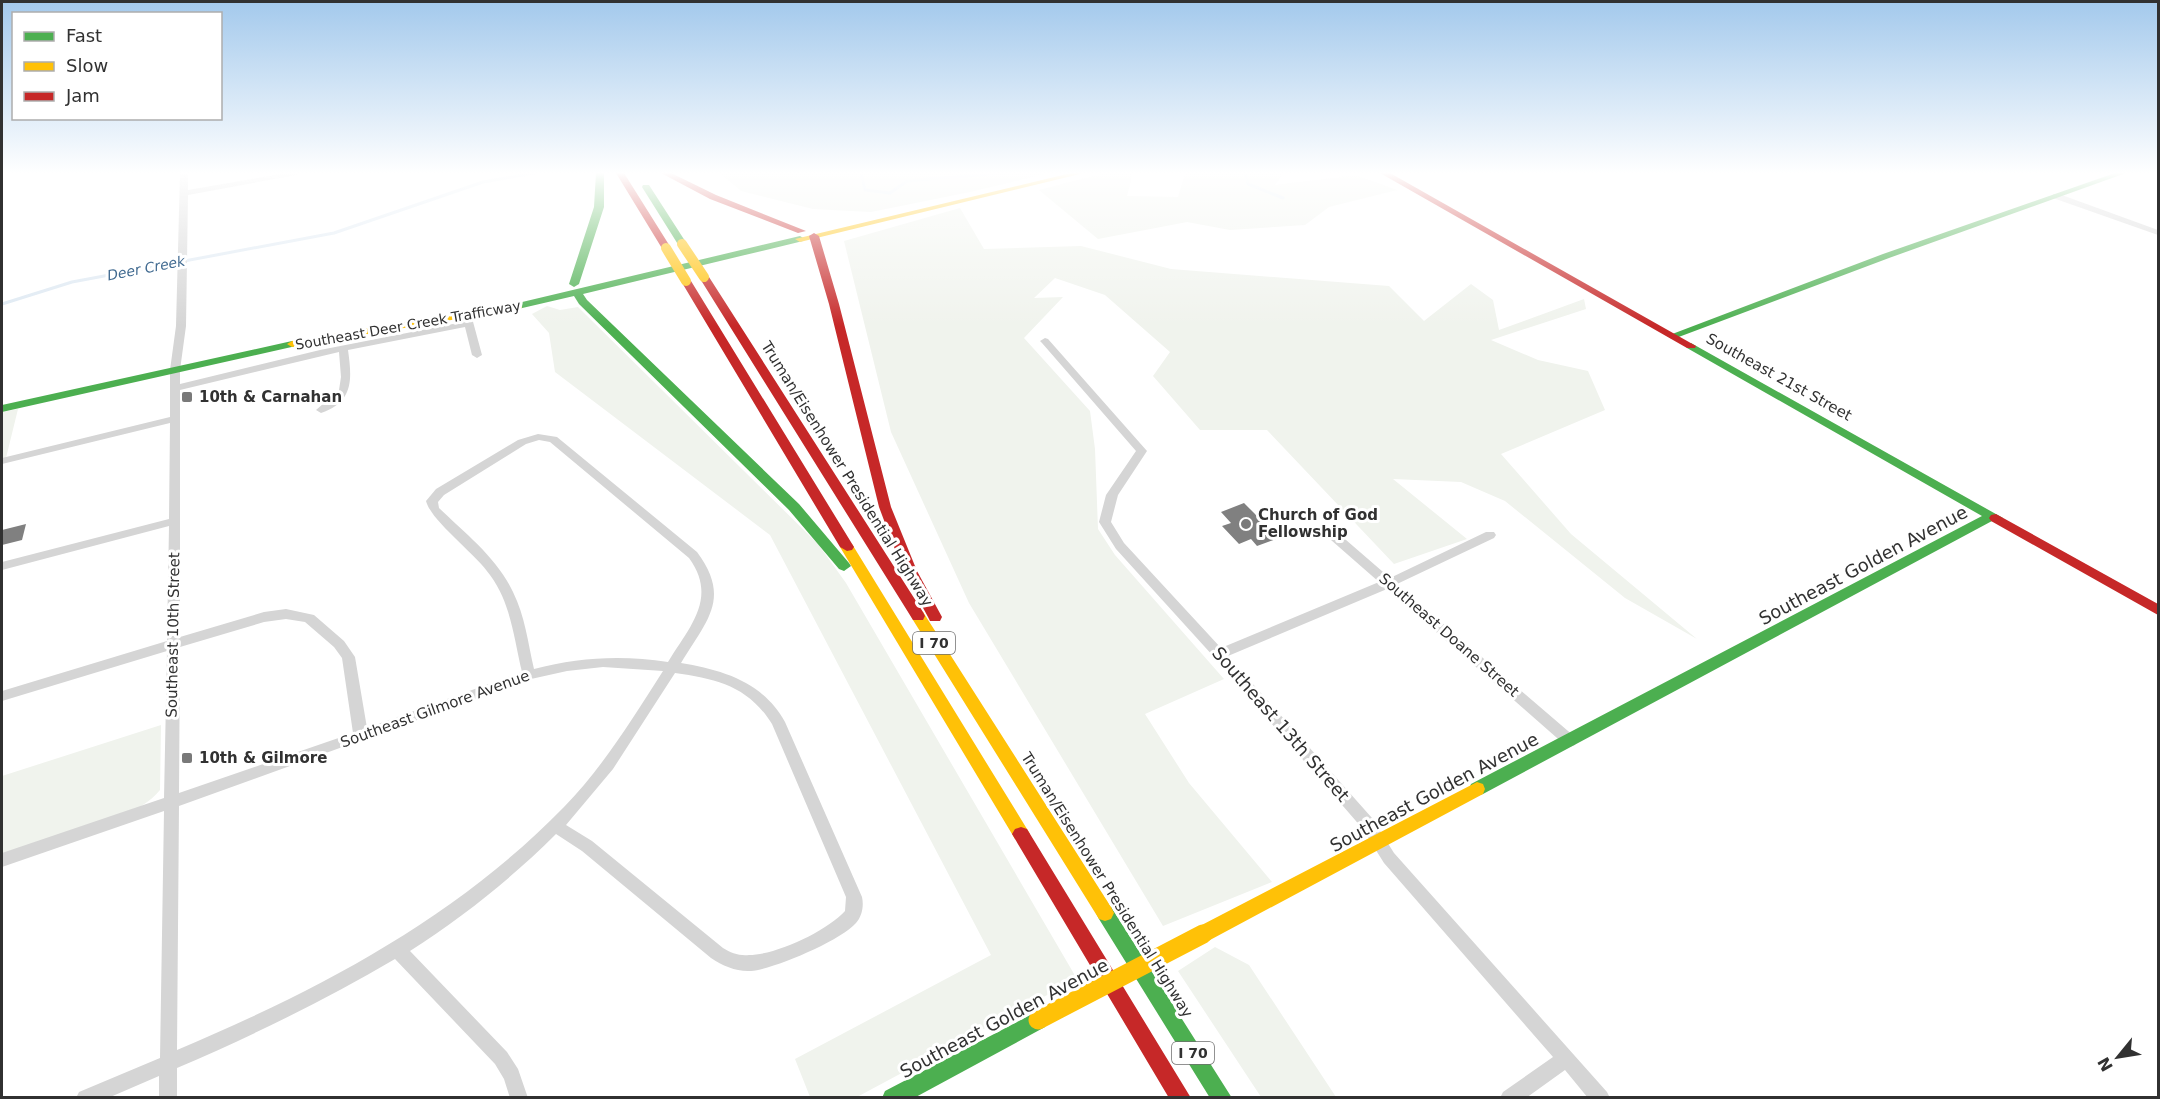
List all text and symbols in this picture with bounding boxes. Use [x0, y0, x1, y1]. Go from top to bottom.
legend [12, 12, 222, 120]
text: Fast [66, 25, 102, 46]
text: Slow [66, 55, 108, 76]
text: Jam [65, 85, 100, 106]
water label: Deer Creek [106, 252, 187, 283]
street label: Southeast Deer Creek Trafficway [294, 297, 522, 353]
street label: Southeast 21st Street [1703, 329, 1855, 425]
street label: Truman/Eisenhower Presidential Highway [757, 337, 937, 610]
place label: 10th & Carnahan [199, 388, 342, 406]
marker: 10th & Carnahan [180, 390, 194, 404]
street label: Southeast Golden Avenue [1755, 501, 1971, 629]
place label: Church of God Fellowship [1258, 506, 1378, 541]
marker: Church of God Fellowship [1239, 517, 1253, 531]
street label: Southeast 10th Street [163, 552, 183, 718]
street label: Southeast Doane Street [1375, 569, 1523, 701]
road number: I 70 [913, 632, 955, 654]
street label: Southeast 13th Street [1208, 642, 1354, 806]
street label: Southeast Gilmore Avenue [338, 666, 532, 752]
street label: Southeast Golden Avenue [1326, 728, 1542, 856]
street label: Truman/Eisenhower Presidential Highway [1017, 748, 1197, 1021]
place label: 10th & Gilmore [199, 749, 327, 767]
marker: 10th & Gilmore [180, 751, 194, 765]
street label: Southeast Golden Avenue [896, 954, 1112, 1082]
north arrow [2088, 1027, 2148, 1087]
road number: I 70 [1172, 1042, 1214, 1064]
text: N [2094, 1054, 2117, 1075]

